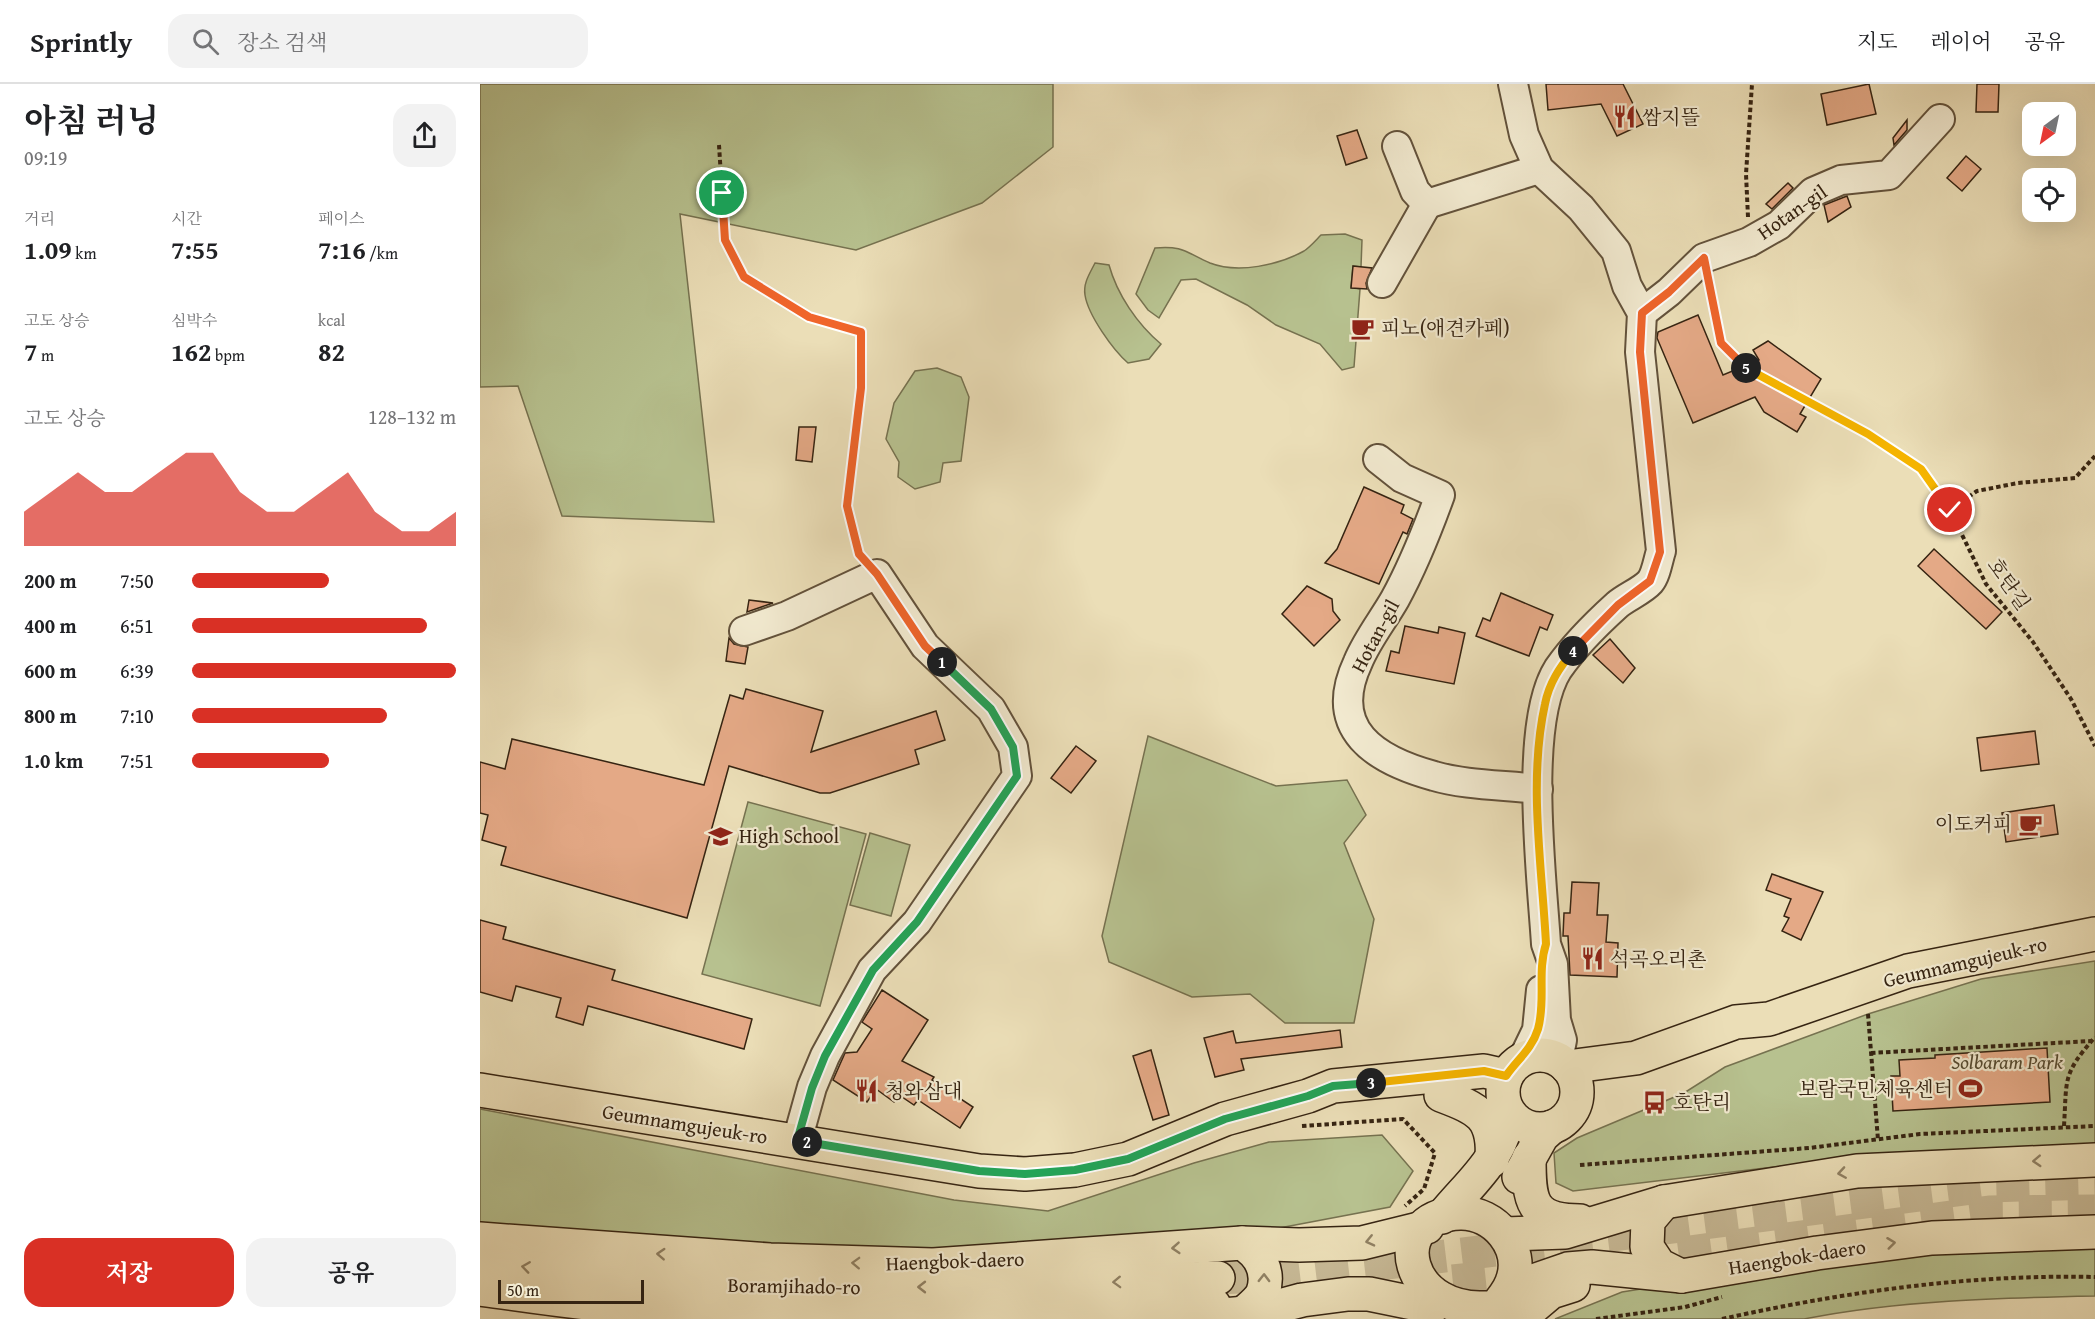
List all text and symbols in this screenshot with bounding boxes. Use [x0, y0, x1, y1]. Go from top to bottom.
search box [168, 14, 588, 68]
text: Sprintly [30, 21, 132, 62]
icon: search [189, 25, 222, 58]
text: 장소 검색 [237, 26, 327, 58]
text: 지도 [1857, 26, 1898, 57]
text: 레이어 [1931, 26, 1991, 57]
text: 공유 [2024, 26, 2065, 57]
text: 아침 러닝 [24, 96, 159, 144]
place label: 쌈지뜰 [1642, 102, 1700, 131]
north arrow [2022, 102, 2076, 156]
map controls [2022, 102, 2076, 222]
button: share [393, 104, 456, 167]
restaurant icon: 쌈지뜰 [1611, 104, 1637, 130]
text: 09:19 [24, 143, 67, 172]
pin [696, 167, 747, 218]
button: locate [2022, 168, 2076, 222]
icon: arrive [705, 176, 738, 209]
street label: Hotan-gil [1751, 177, 1833, 246]
text: 거리 [24, 206, 55, 230]
text: 시간 [171, 206, 202, 230]
text: 페이스 [318, 206, 364, 230]
text: 1.09 [24, 230, 72, 269]
text: 7:55 [171, 230, 219, 269]
text: 7:16 [318, 230, 366, 269]
text: km [72, 241, 96, 265]
text: /km [366, 241, 398, 265]
text: 고도 상승 [24, 308, 89, 332]
text: 심박수 [171, 308, 217, 332]
text: kcal [318, 308, 345, 332]
place label: 피노(애견카페) [1381, 313, 1510, 342]
cafe icon: 피노(애견카페) [1350, 315, 1376, 341]
text: 7 [24, 332, 37, 371]
text: 162 [171, 332, 211, 371]
text: 82 [318, 332, 345, 371]
text: m [37, 343, 54, 367]
text: bpm [211, 343, 245, 367]
pin: 5 [1731, 353, 1761, 383]
text: 5 [1742, 356, 1750, 380]
text: 128–132 m [368, 402, 456, 431]
text: 고도 상승 [24, 403, 106, 432]
pin [1924, 484, 1975, 535]
icon: check [1933, 493, 1966, 526]
street label: 호탄길 [1981, 552, 2038, 616]
text: 200 m [24, 566, 77, 595]
text: 7:50 [120, 566, 154, 595]
street label: Hotan-gil [1343, 594, 1406, 678]
text: 400 m [24, 611, 77, 640]
text: 6:51 [120, 611, 154, 640]
pin: 4 [1558, 636, 1588, 666]
text: 4 [1569, 639, 1577, 663]
pin: 1 [927, 647, 957, 677]
text: 1 [938, 650, 946, 674]
text: 600 m [24, 656, 77, 685]
text: 6:39 [120, 656, 154, 685]
text: 800 m [24, 701, 77, 730]
text: 7:10 [120, 701, 154, 730]
text: 1.0 km [24, 746, 83, 775]
text: 7:51 [120, 746, 154, 775]
place label: 이도커피 [1935, 809, 2012, 838]
cafe icon: 이도커피 [2017, 811, 2043, 837]
place label: High School [739, 821, 839, 850]
school or university icon: High School [708, 823, 734, 849]
street label: Geumnamgujeuk-ro [1880, 929, 2049, 994]
place label: 석곡오리촌 [1610, 944, 1707, 973]
restaurant icon: 석곡오리촌 [1579, 946, 1605, 972]
park label: Solbaram Park [1951, 1047, 2064, 1076]
pin: 3 [1356, 1068, 1386, 1098]
text: 3 [1367, 1071, 1375, 1095]
place label: 보람국민체육센터 [1798, 1074, 1953, 1103]
place label: 청와삼대 [885, 1076, 962, 1105]
sports icon: 보람국민체육센터 [1958, 1076, 1984, 1102]
restaurant icon: 청와삼대 [854, 1078, 880, 1104]
place label: 호탄리 [1673, 1087, 1731, 1116]
bus stop icon: 호탄리 [1642, 1089, 1668, 1115]
street label: Geumnamgujeuk-ro [600, 1096, 770, 1151]
pin: 2 [792, 1127, 822, 1157]
text: 2 [803, 1130, 811, 1154]
one-way arrow [2032, 1154, 2041, 1167]
one-way arrow [1837, 1167, 1847, 1179]
street label: Haengbok-daero [1726, 1231, 1868, 1282]
one-way arrow [1366, 1233, 1376, 1246]
one-way arrow [1886, 1237, 1896, 1250]
button: 저장 [24, 1238, 234, 1307]
button: 공유 [246, 1238, 456, 1307]
one-way arrow [1172, 1241, 1181, 1254]
street label: Haengbok-daero [885, 1244, 1025, 1277]
one-way arrow [656, 1247, 665, 1260]
one-way arrow [851, 1256, 860, 1269]
one-way arrow [521, 1261, 531, 1274]
street label: Boramjihado-ro [727, 1270, 861, 1301]
one-way arrow [1257, 1273, 1270, 1282]
one-way arrow [1113, 1275, 1122, 1288]
scale bar [498, 1277, 644, 1304]
text: 50 m [507, 1278, 539, 1302]
one-way arrow [918, 1281, 927, 1293]

